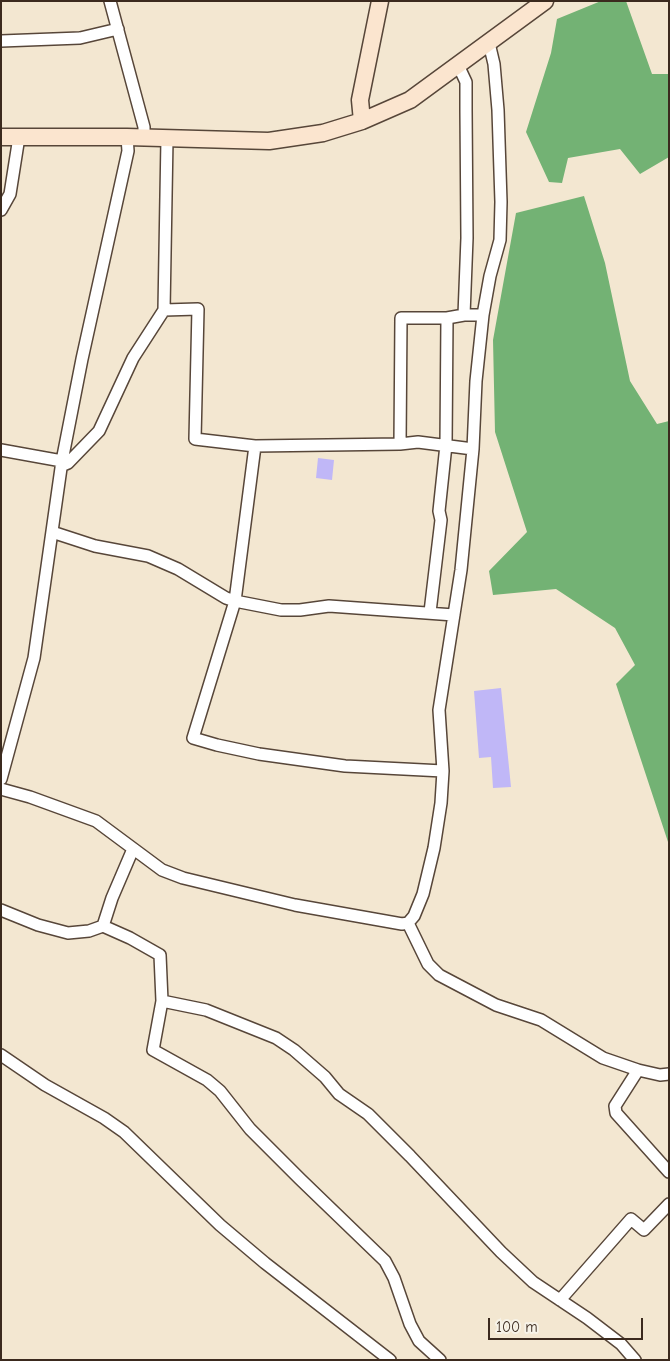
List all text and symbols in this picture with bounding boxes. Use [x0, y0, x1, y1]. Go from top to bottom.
scale bar [490, 1308, 645, 1340]
text: 100 m [496, 1318, 538, 1336]

